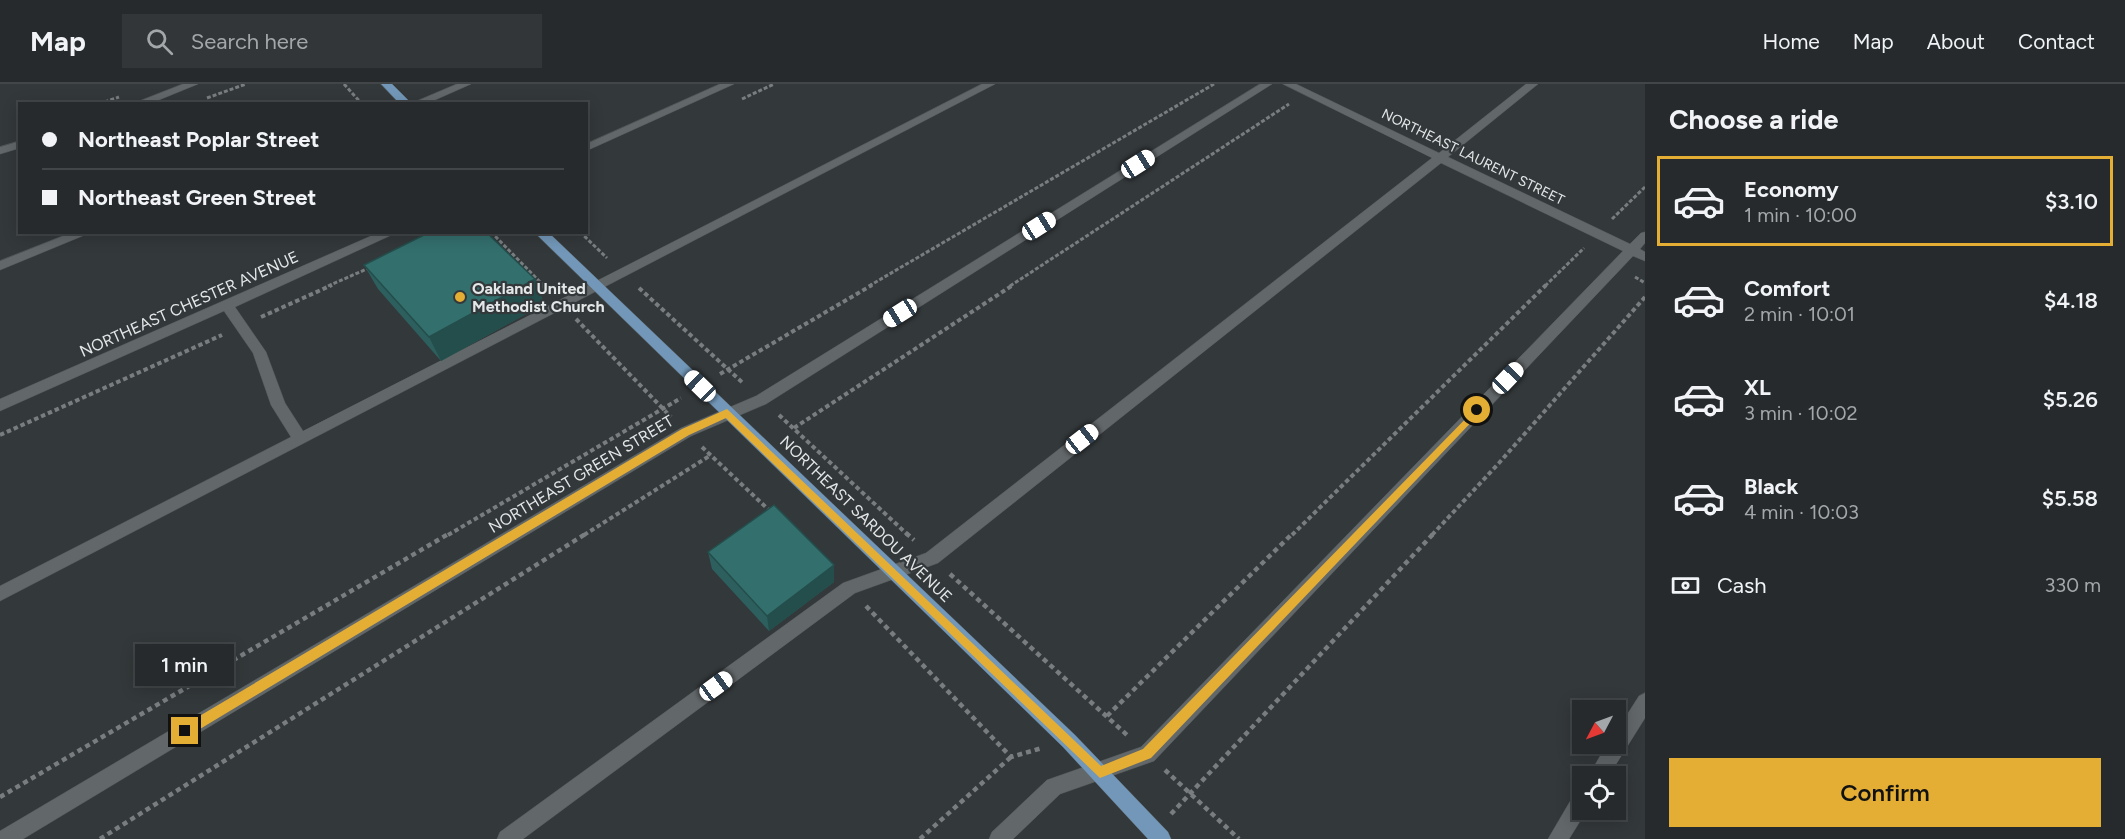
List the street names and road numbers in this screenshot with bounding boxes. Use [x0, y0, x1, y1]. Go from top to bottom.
street label: NORTHEAST LAURENT STREET [1379, 105, 1567, 209]
street label: NORTHEAST CHESTER AVENUE [77, 247, 301, 361]
street label: NORTHEAST GREEN STREET [485, 411, 677, 537]
street label: NORTHEAST SARDOU AVENUE [776, 432, 956, 606]

